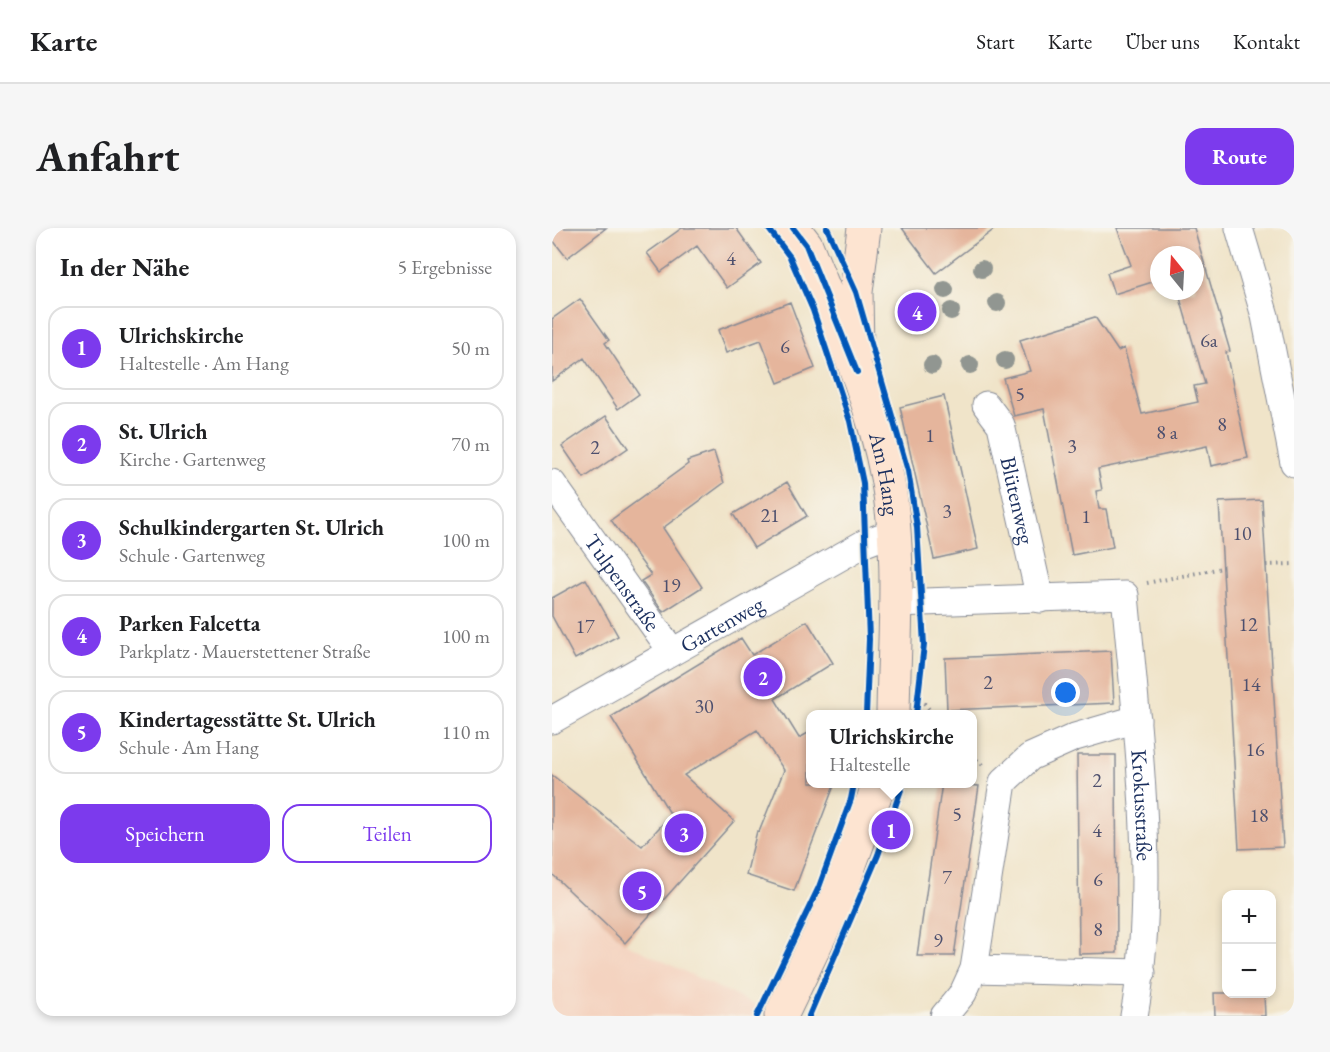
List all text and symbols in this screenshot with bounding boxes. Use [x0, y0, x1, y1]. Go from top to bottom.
text: Karte [30, 23, 97, 59]
text: Start [976, 28, 1015, 55]
text: Karte [1048, 28, 1092, 55]
text: Über uns [1125, 28, 1200, 55]
text: Kontakt [1233, 28, 1300, 55]
button: Route [1185, 128, 1294, 185]
text: Anfahrt [36, 129, 179, 184]
house number: 4 [726, 245, 736, 271]
north arrow [1150, 246, 1204, 300]
text: In der Nähe [60, 250, 189, 284]
text: 5 Ergebnisse [397, 254, 492, 280]
pin: 4 [898, 290, 937, 334]
text: Ulrichskirche [119, 321, 243, 350]
house number: 6a [1200, 327, 1218, 353]
house number: 6 [780, 333, 790, 359]
text: 1 [76, 335, 87, 361]
text: 50 m [451, 335, 490, 361]
text: Haltestelle · Am Hang [119, 350, 289, 376]
house number: 5 [1015, 381, 1025, 407]
house number: 8 [1217, 411, 1227, 437]
text: St. Ulrich [119, 417, 208, 446]
house number: 8 a [1156, 419, 1178, 445]
house number: 1 [925, 422, 935, 448]
street label: Am Hang [862, 428, 907, 517]
text: 2 [76, 431, 87, 457]
text: 70 m [451, 431, 490, 457]
house number: 3 [1067, 433, 1077, 459]
house number: 2 [590, 434, 600, 460]
text: Kirche · Gartenweg [119, 446, 266, 472]
street label: Blütenweg [993, 454, 1041, 547]
house number: 3 [942, 498, 952, 524]
house number: 21 [760, 502, 780, 528]
house number: 1 [1081, 503, 1091, 529]
text: Schulkindergarten St. Ulrich [119, 513, 384, 542]
house number: 10 [1232, 520, 1252, 546]
text: 3 [76, 527, 87, 553]
text: 100 m [442, 527, 490, 553]
street label: Tulpenstraße [578, 528, 667, 637]
text: Schule · Gartenweg [119, 542, 265, 568]
house number: 19 [661, 572, 681, 598]
street label: Gartenweg [675, 589, 769, 660]
text: Parken Falcetta [119, 609, 260, 638]
house number: 12 [1238, 611, 1258, 637]
house number: 17 [575, 613, 595, 639]
text: 4 [76, 623, 87, 649]
text: 100 m [442, 623, 490, 649]
text: Parkplatz · Mauerstettener Straße [119, 638, 370, 664]
pin: 2 [744, 654, 782, 700]
house number: 2 [983, 669, 993, 695]
house number: 14 [1241, 671, 1261, 697]
your location [1051, 678, 1080, 707]
house number: 30 [694, 693, 714, 719]
text: Kindertagesstätte St. Ulrich [119, 705, 376, 734]
popup [806, 710, 977, 788]
text: 5 [76, 719, 87, 745]
text: 110 m [442, 719, 490, 745]
text: Ulrichskirche [829, 722, 954, 751]
text: Schule · Am Hang [119, 734, 259, 760]
house number: 16 [1245, 736, 1265, 762]
street label: Krokusstraße [1124, 748, 1159, 862]
text: Haltestelle [829, 751, 910, 777]
house number: 2 [1092, 767, 1102, 793]
house number: 5 [952, 801, 962, 827]
house number: 18 [1249, 802, 1269, 828]
button: Speichern [60, 804, 270, 863]
button: Teilen [282, 804, 492, 863]
pin: 1 [872, 808, 910, 852]
pin: 3 [664, 810, 704, 856]
house number: 4 [1092, 817, 1102, 843]
house number: 7 [942, 864, 952, 890]
house number: 6 [1093, 866, 1103, 892]
pin: 5 [622, 868, 662, 914]
map controls [1222, 890, 1276, 998]
button: + [1222, 890, 1276, 944]
house number: 8 [1093, 916, 1103, 942]
house number: 9 [933, 927, 943, 953]
button: − [1222, 944, 1276, 998]

